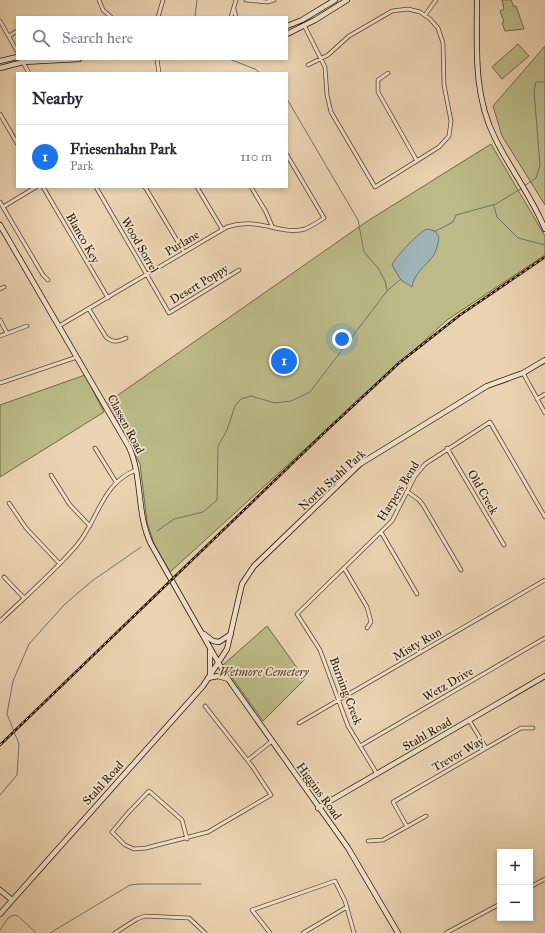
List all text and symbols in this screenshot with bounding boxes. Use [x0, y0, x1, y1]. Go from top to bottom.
search box [16, 16, 288, 60]
icon: search [30, 27, 52, 49]
text: Search here [62, 29, 133, 47]
text: Nearby [32, 88, 83, 109]
text: Friesenhahn Park [70, 140, 177, 158]
text: 1 [42, 149, 48, 165]
text: 110 m [240, 149, 272, 165]
text: Park [70, 158, 94, 174]
street label: Blanco Key [63, 210, 103, 266]
street label: Wood Sorrel [118, 215, 162, 276]
street label: Purlane [162, 227, 202, 259]
street label: Desert Poppy [167, 261, 231, 307]
your location [332, 329, 352, 349]
pin: 1 [271, 346, 297, 376]
street label: Classen Road [105, 392, 147, 456]
street label: North Stahl Park [296, 446, 368, 513]
street label: Harpers Bend [374, 459, 422, 523]
street label: Old Creek [465, 467, 502, 517]
street label: Misty Run [390, 624, 444, 663]
street label: Burning Creek [326, 655, 365, 728]
street label: Wetz Drive [420, 664, 476, 704]
park label: Wetmore Cemetery [219, 665, 309, 679]
street label: Stahl Road [400, 714, 454, 754]
street label: Trevor Way [430, 733, 487, 774]
street label: Stahl Road [80, 758, 126, 808]
street label: Higgins Road [293, 760, 344, 823]
map controls [497, 849, 533, 921]
button: + [497, 849, 533, 885]
button: − [497, 885, 533, 921]

